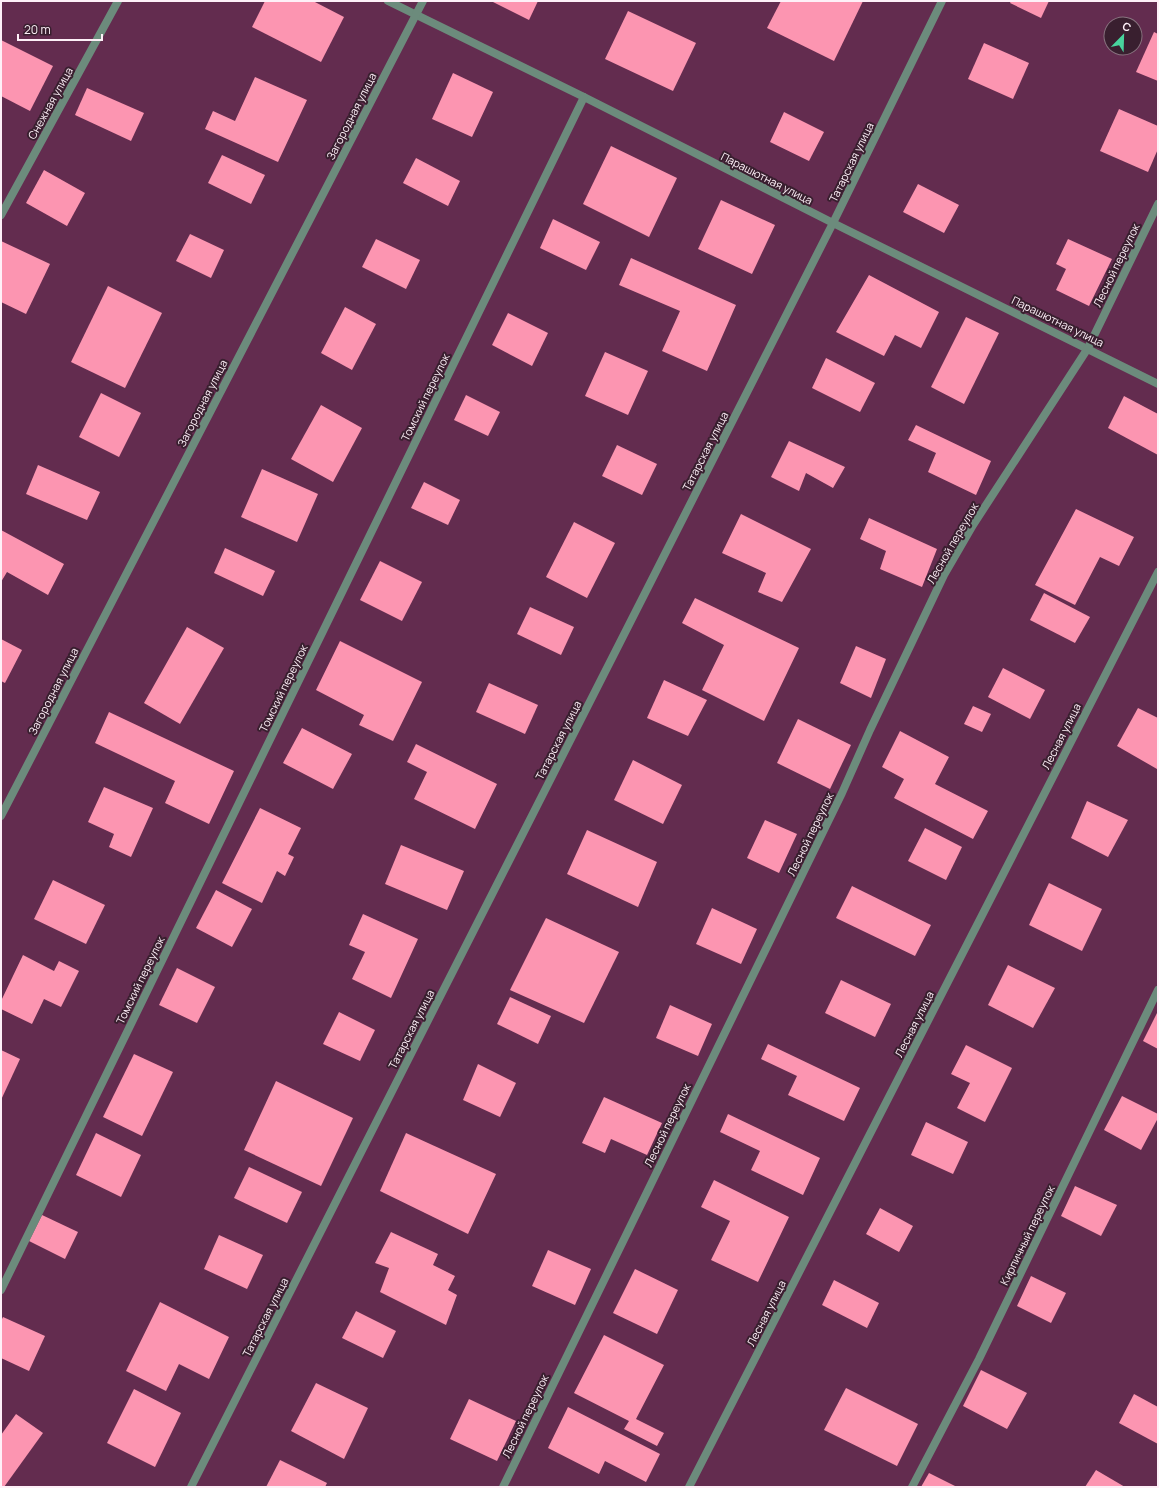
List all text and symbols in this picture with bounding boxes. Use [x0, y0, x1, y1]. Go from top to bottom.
scale bar [18, 16, 102, 42]
north arrow [1103, 16, 1143, 56]
text: С [1120, 18, 1134, 35]
text: 20 m [24, 21, 51, 38]
street label: Снежная улица [24, 64, 76, 142]
street label: Загородная улица [323, 70, 379, 162]
street label: Татарская улица [825, 120, 877, 204]
street label: Парашютная улица [719, 148, 815, 208]
street label: Лесной переулок [1089, 220, 1143, 309]
street label: Парашютная улица [1009, 292, 1107, 350]
street label: Томский переулок [397, 350, 453, 443]
street label: Загородная улица [174, 357, 230, 449]
street label: Татарская улица [679, 409, 731, 493]
street label: Лесной переулок [923, 499, 982, 586]
street label: Томский переулок [255, 641, 311, 734]
street label: Загородная улица [25, 645, 81, 737]
street label: Татарская улица [532, 698, 584, 782]
street label: Лесная улица [1038, 700, 1084, 772]
street label: Лесной переулок [783, 789, 837, 878]
street label: Томский переулок [112, 933, 168, 1026]
street label: Татарская улица [385, 987, 437, 1071]
street label: Лесная улица [891, 988, 937, 1060]
street label: Лесной переулок [640, 1080, 694, 1169]
street label: Кирпичный переулок [996, 1182, 1058, 1288]
street label: Татарская улица [239, 1275, 291, 1359]
street label: Лесная улица [743, 1277, 789, 1349]
street label: Лесной переулок [498, 1371, 552, 1460]

